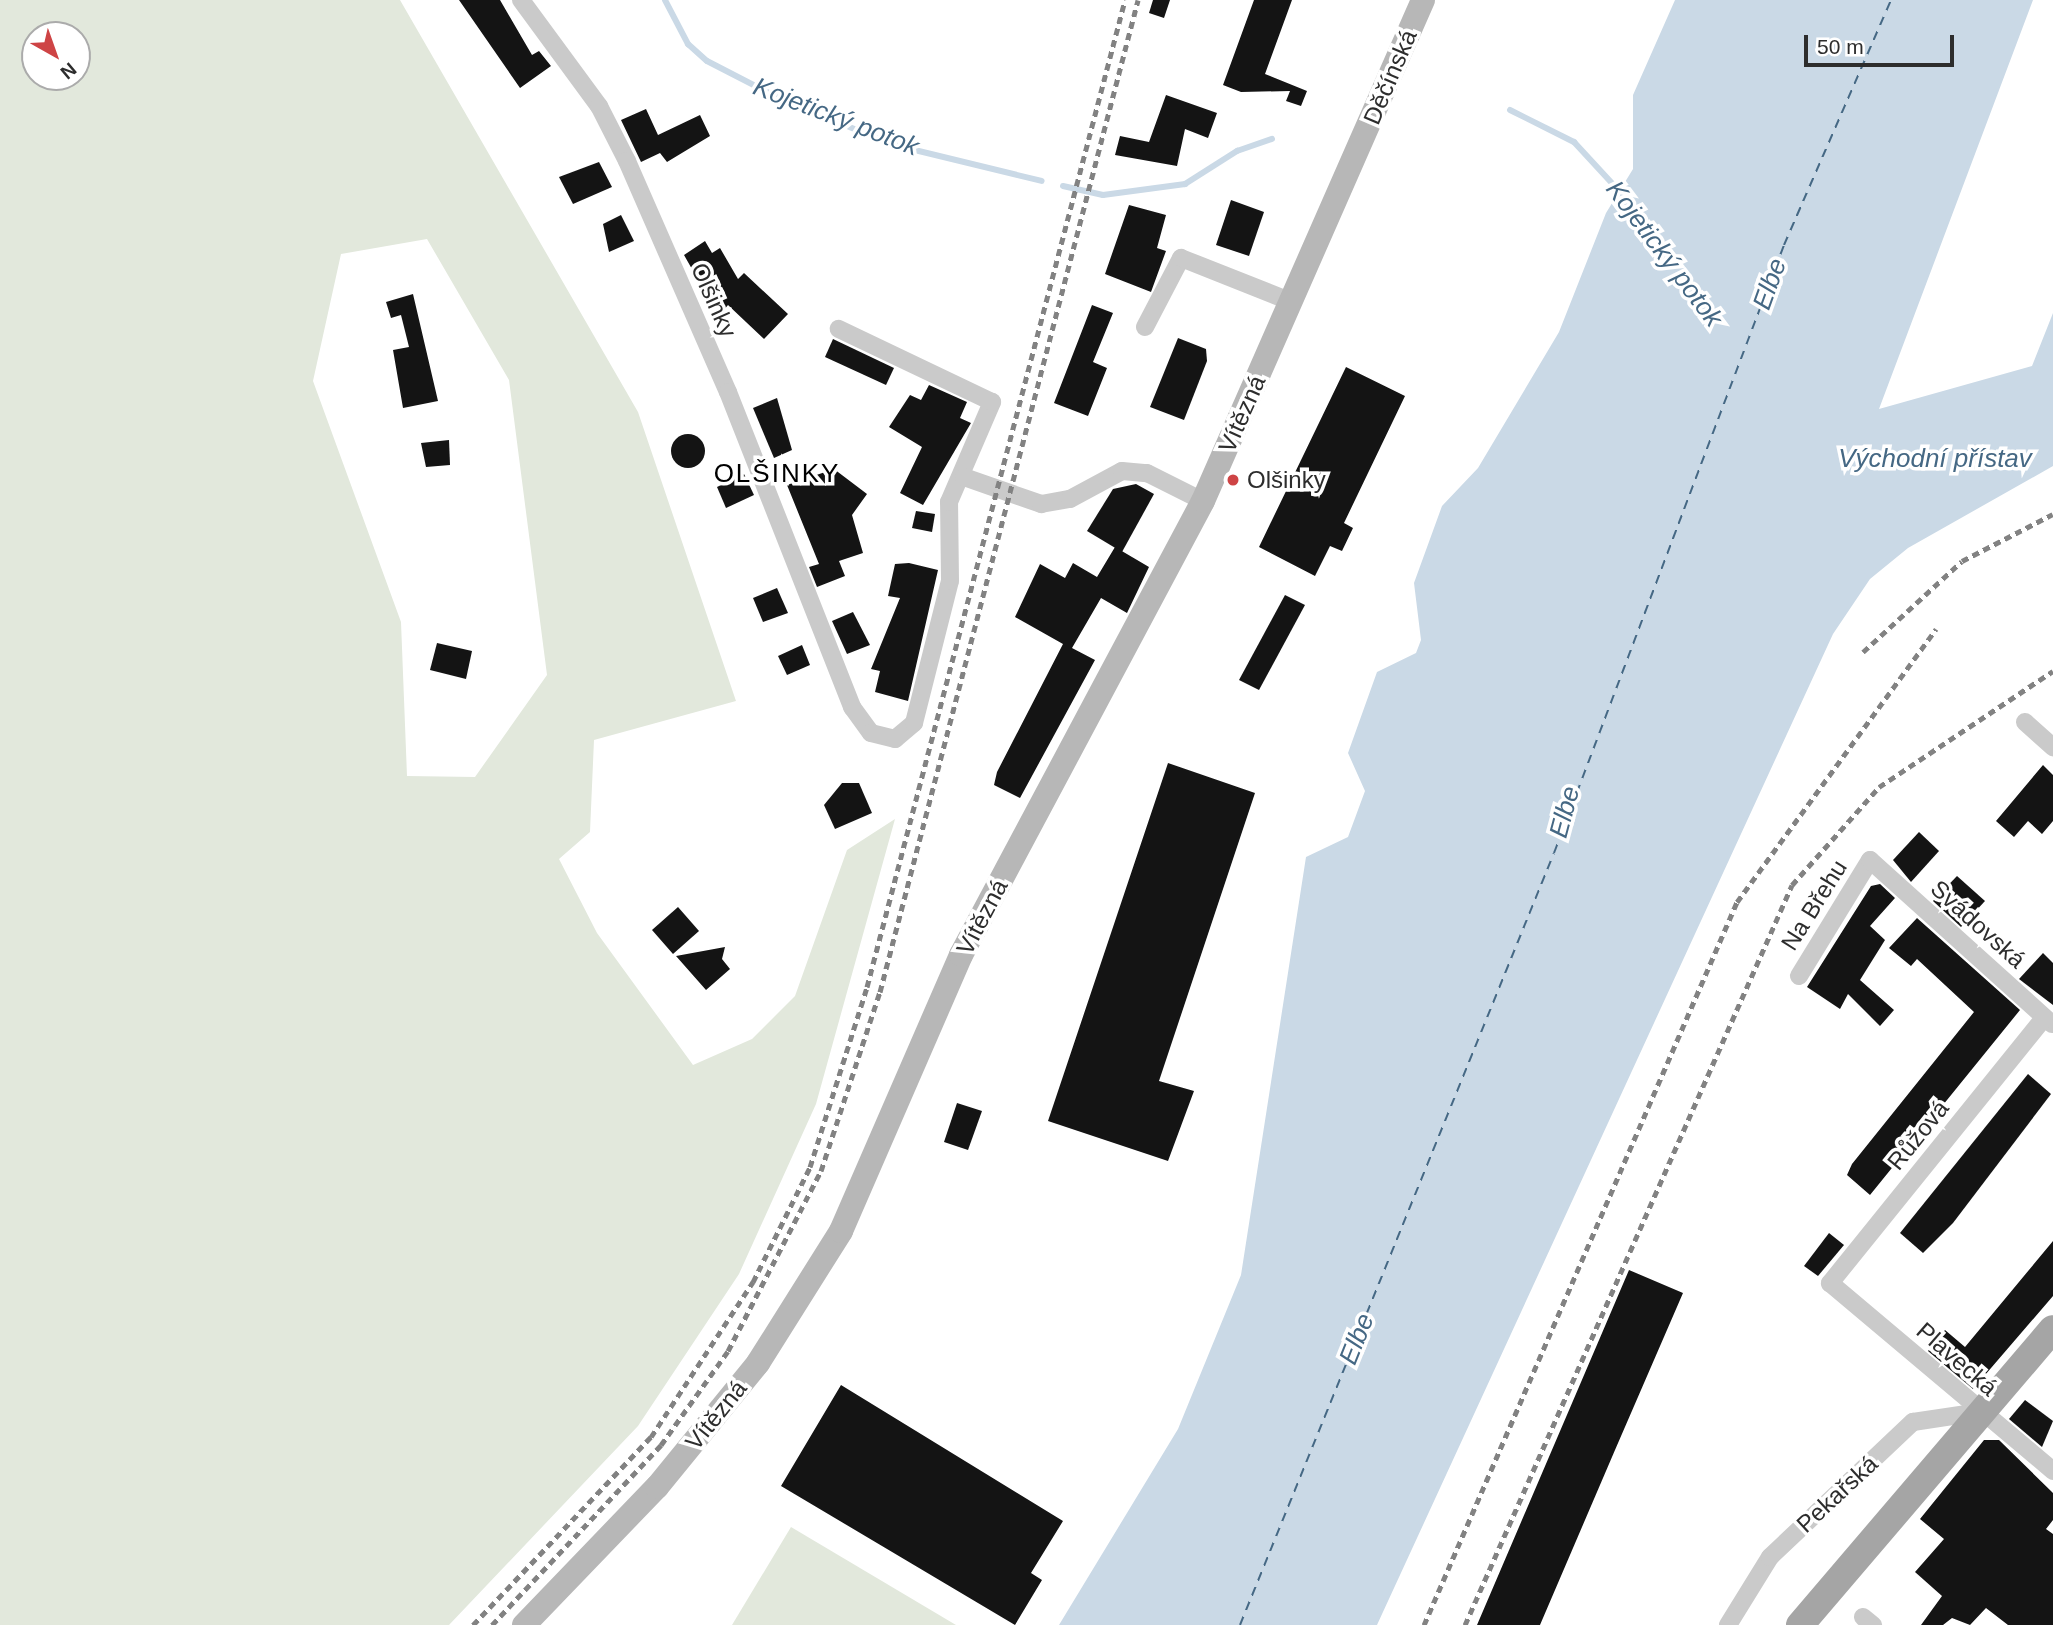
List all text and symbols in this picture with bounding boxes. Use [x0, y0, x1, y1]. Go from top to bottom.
north arrow [21, 21, 91, 91]
scale bar [1808, 21, 1958, 65]
street label: Děčínská [1357, 25, 1423, 129]
text: 50 m [1817, 35, 1864, 58]
text: N [57, 58, 81, 83]
water label: Kojetický potok [749, 71, 923, 163]
water label: Kojetický potok [1599, 175, 1729, 333]
water label: Elbe [1746, 254, 1794, 314]
street label: Olšinky [685, 258, 743, 342]
street label: Vítězná [1212, 371, 1272, 457]
water label: Východní přístav [1838, 443, 2032, 475]
district label: OLŠINKY [715, 458, 839, 490]
place label: Olšinky [1247, 466, 1326, 494]
marker: Olšinky [1225, 472, 1241, 488]
water label: Elbe [1543, 783, 1587, 841]
street label: Na Břehu [1775, 854, 1853, 956]
street label: Vítězná [950, 874, 1014, 960]
street label: Svádovská [1925, 874, 2031, 974]
street label: Růžová [1881, 1094, 1955, 1176]
water label: Elbe [1333, 1309, 1381, 1369]
street label: Plavecká [1911, 1316, 2003, 1402]
street label: Vítězná [679, 1374, 753, 1456]
street label: Pekařská [1791, 1449, 1883, 1539]

